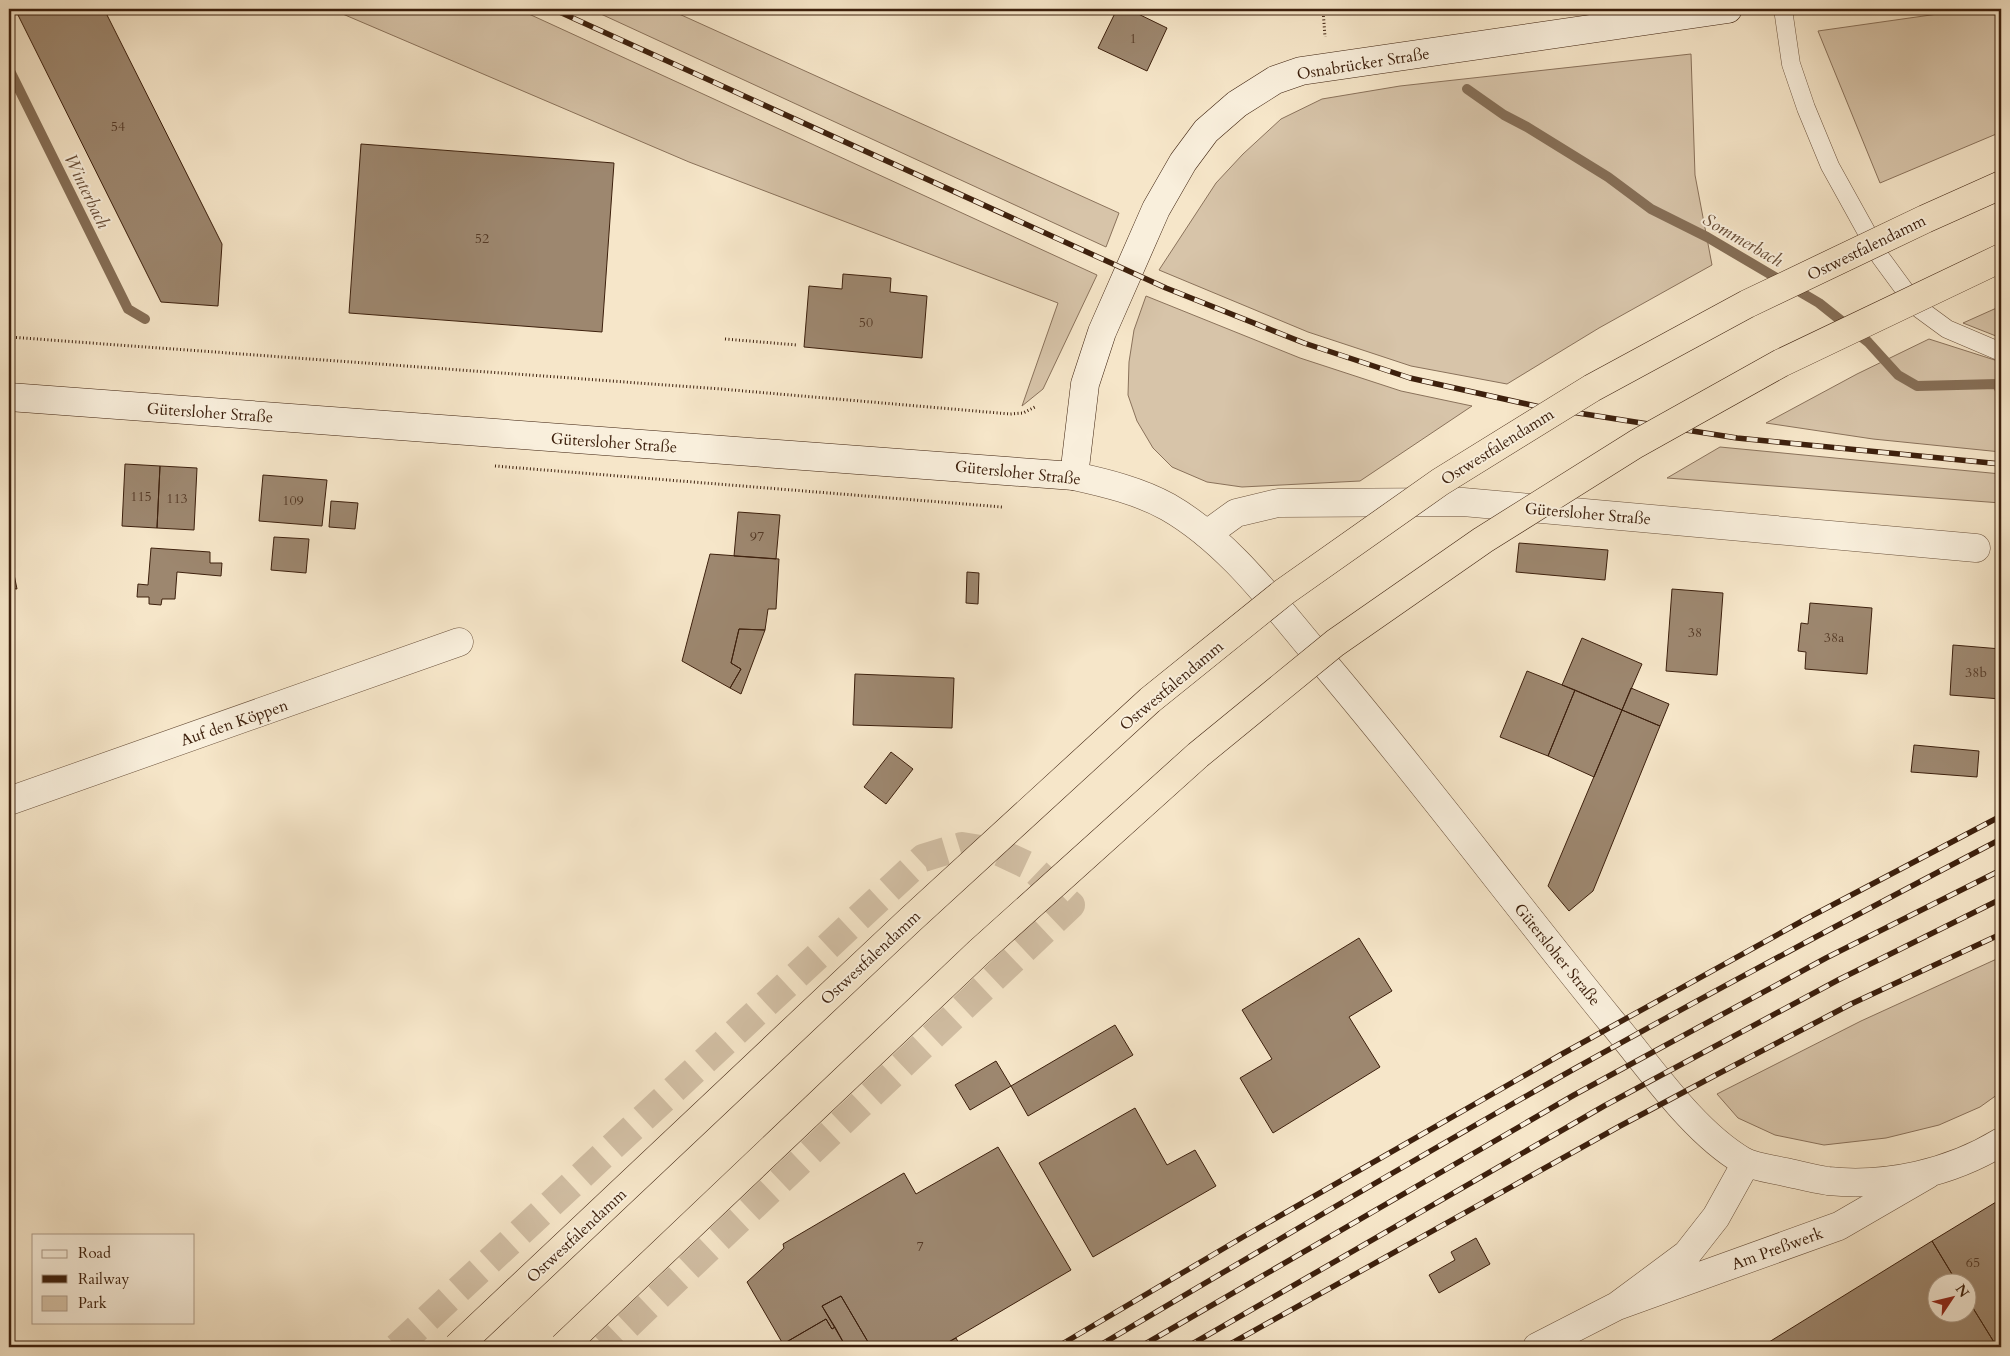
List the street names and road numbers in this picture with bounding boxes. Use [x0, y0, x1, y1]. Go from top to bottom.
street label: Osnabrücker Straße [1295, 43, 1431, 85]
street label: Ostwestfalendamm [1803, 209, 1930, 286]
street label: Gütersloher Straße [146, 398, 274, 428]
street label: Ostwestfalendamm [1437, 403, 1559, 490]
street label: Gütersloher Straße [550, 428, 678, 458]
street label: Gütersloher Straße [954, 455, 1082, 491]
street label: Gütersloher Straße [1524, 498, 1652, 530]
street label: Ostwestfalendamm [1115, 635, 1229, 736]
street label: Auf den Köppen [178, 694, 291, 752]
street label: Gütersloher Straße [1509, 899, 1606, 1011]
street label: Ostwestfalendamm [816, 905, 926, 1010]
street label: Ostwestfalendamm [522, 1183, 632, 1288]
street label: Am Preßwerk [1729, 1222, 1827, 1276]

